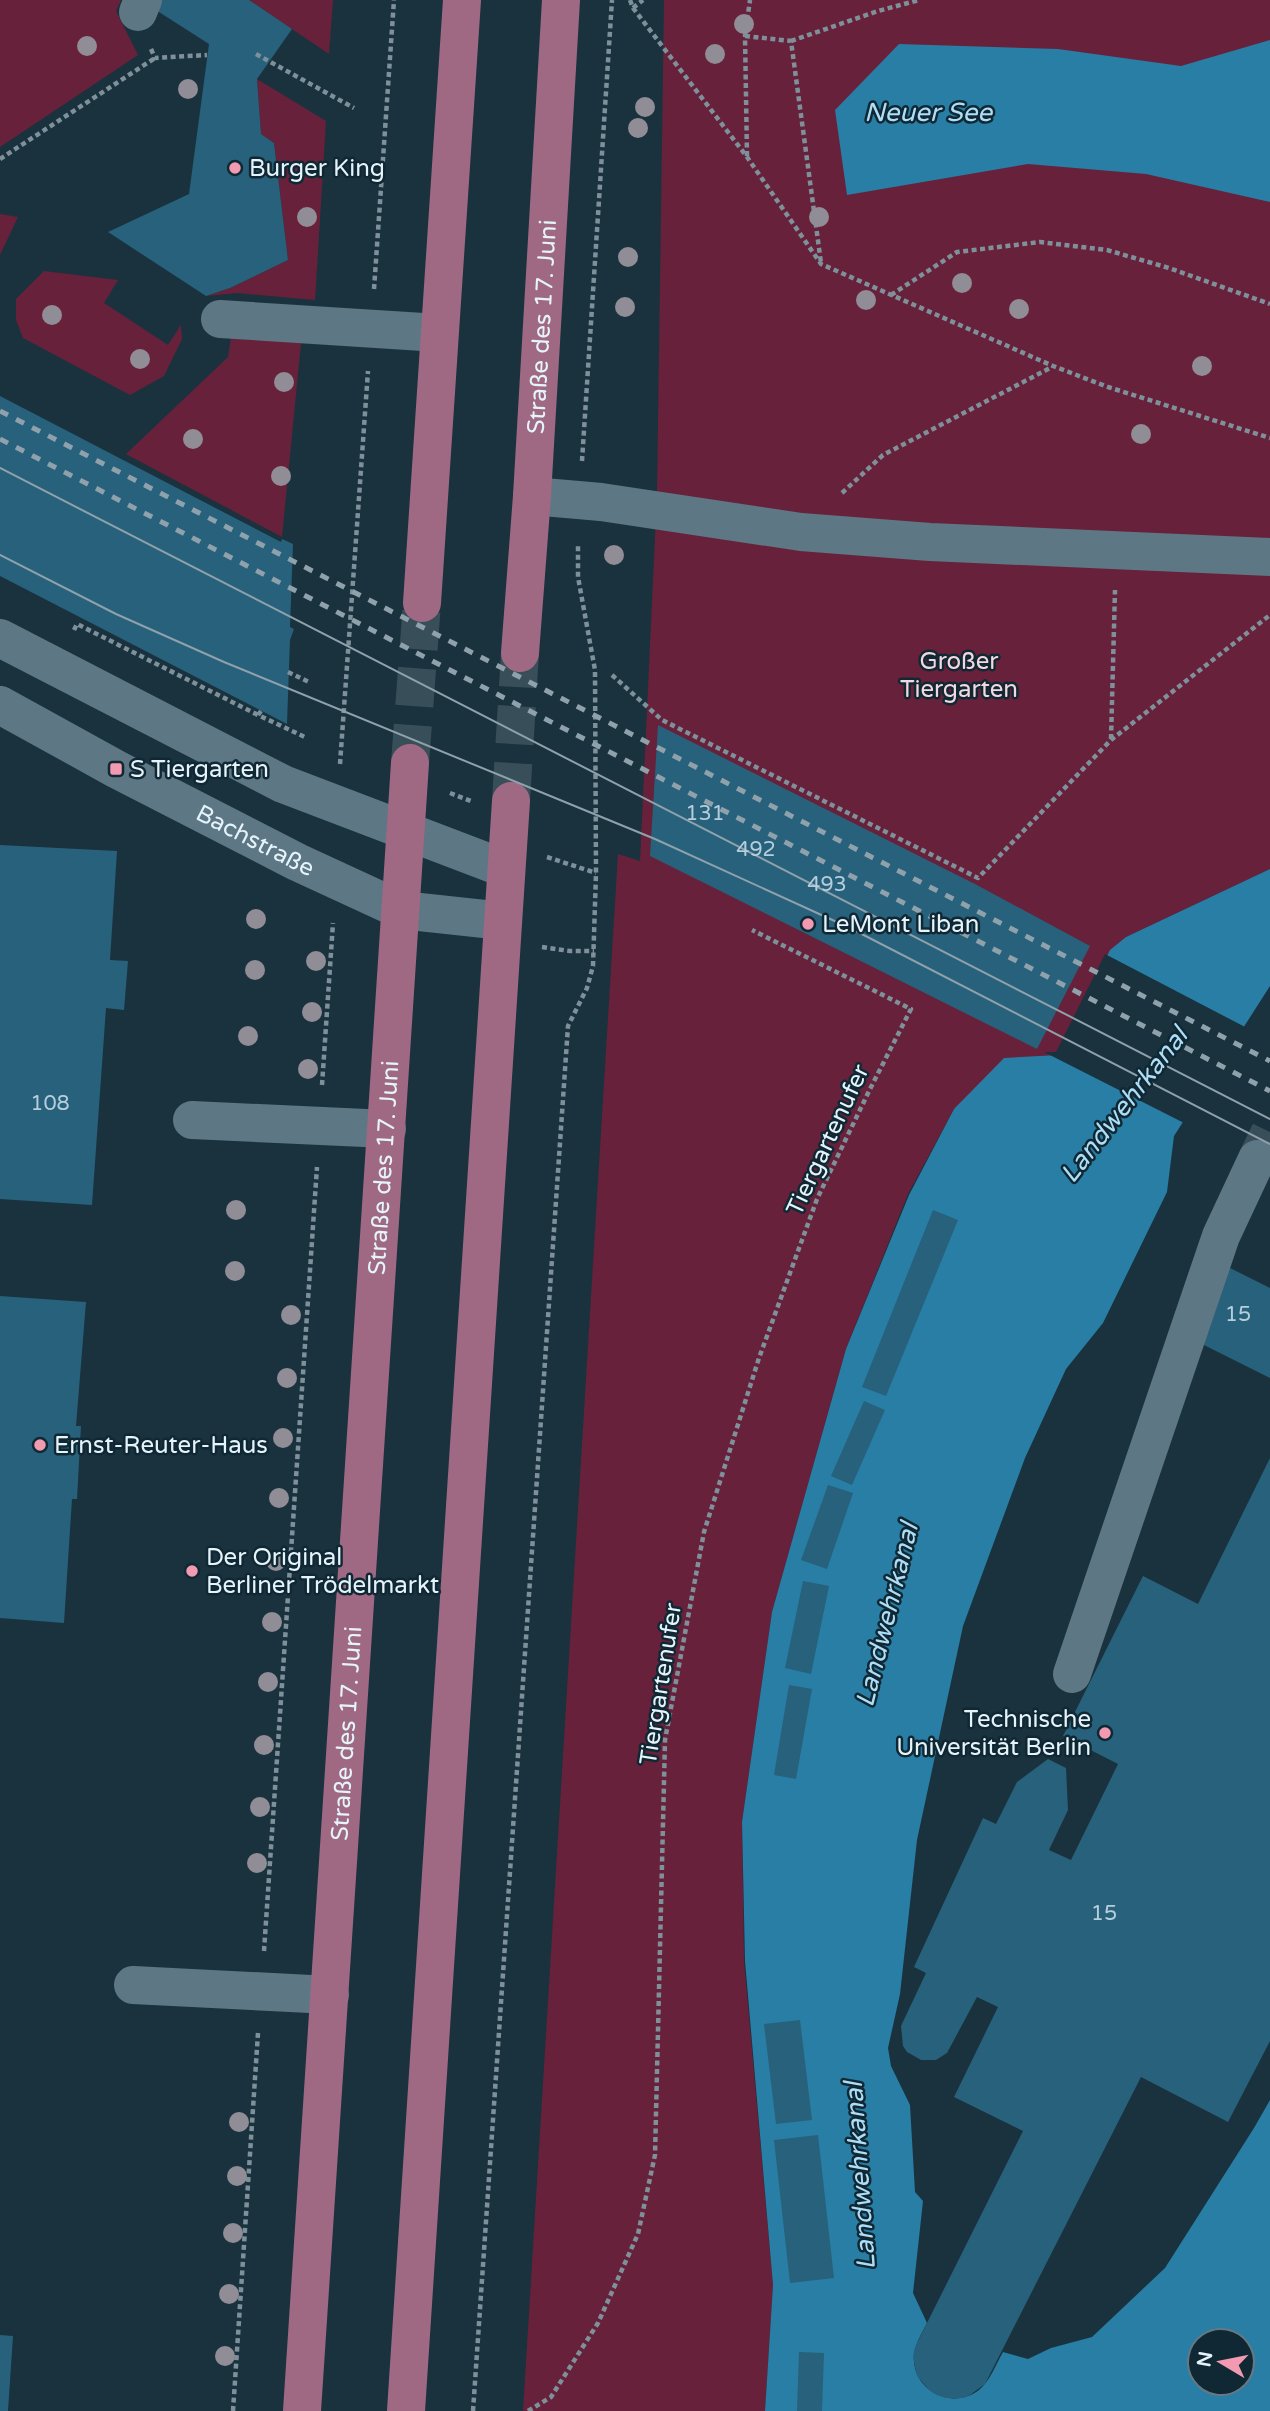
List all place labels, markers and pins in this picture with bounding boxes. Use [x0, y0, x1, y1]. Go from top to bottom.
place label: Burger King [249, 154, 385, 183]
marker: Burger King [227, 160, 243, 176]
place label: S Tiergarten [130, 755, 269, 784]
marker: S Tiergarten [108, 761, 124, 777]
place label: LeMont Liban [822, 910, 979, 939]
marker: LeMont Liban [800, 916, 816, 932]
place label: Ernst-Reuter-Haus [54, 1431, 268, 1460]
marker: Ernst-Reuter-Haus [32, 1437, 48, 1453]
place label: Der Original Berliner Trödelmarkt [206, 1543, 439, 1600]
marker: Der Original Berliner Trödelmarkt [184, 1563, 200, 1579]
place label: Technische Universität Berlin [896, 1705, 1091, 1762]
marker: Technische Universität Berlin [1097, 1725, 1113, 1741]

